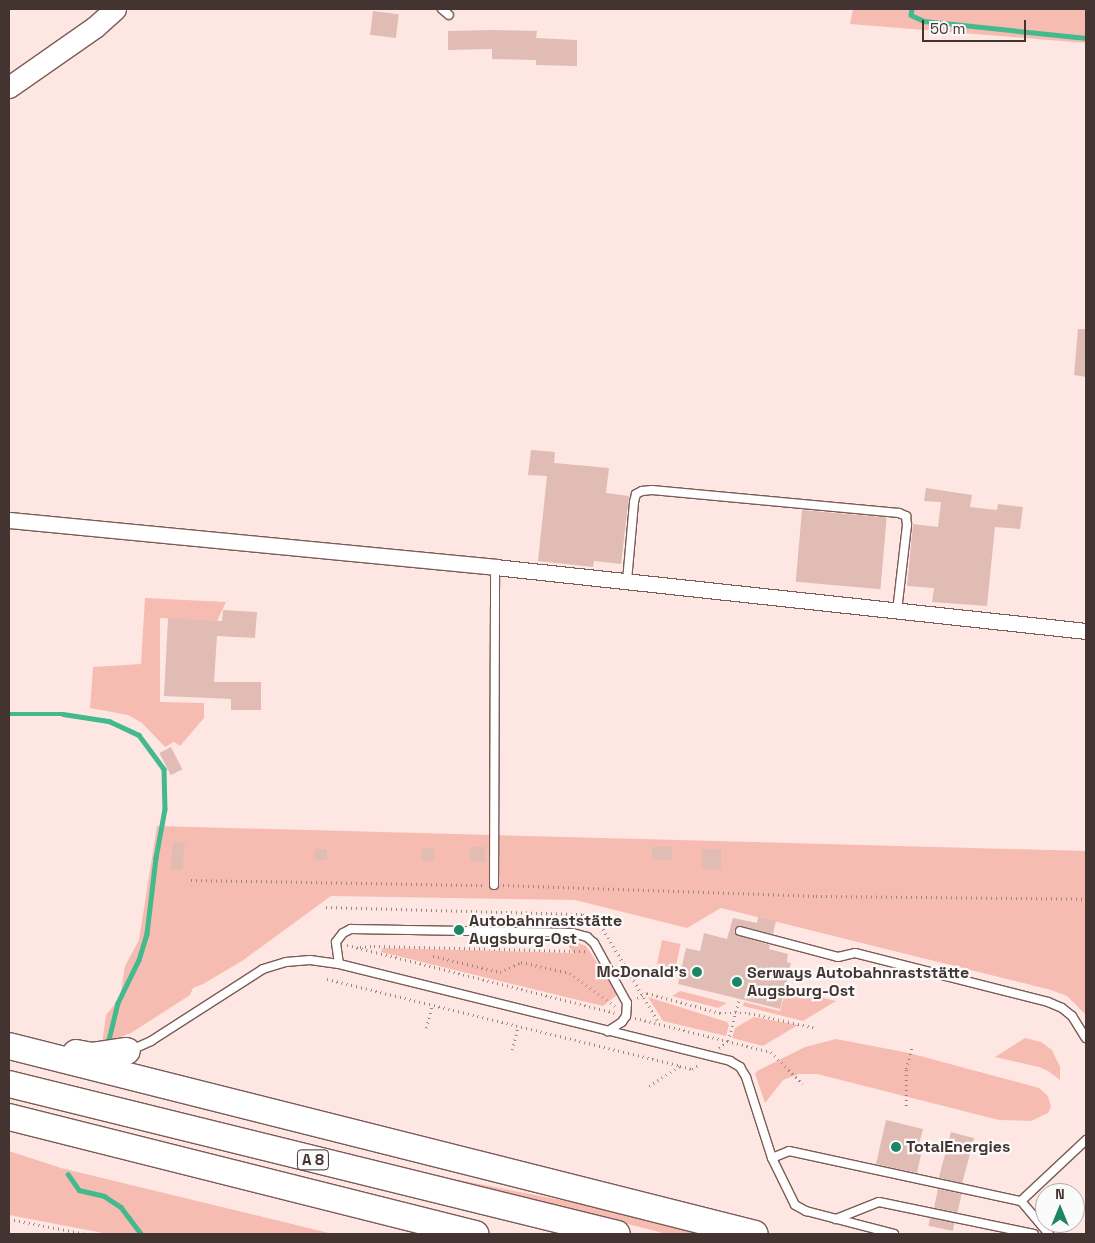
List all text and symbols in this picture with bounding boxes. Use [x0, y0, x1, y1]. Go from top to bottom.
scale bar [925, 10, 1029, 42]
text: 50 m [930, 19, 965, 38]
place label: Autobahnraststätte Augsburg-Ost [469, 911, 622, 949]
marker: Autobahnraststätte Augsburg-Ost [453, 924, 465, 936]
place label: McDonald's [597, 962, 687, 982]
place label: Serways Autobahnraststätte Augsburg-Ost [747, 963, 969, 1001]
marker: McDonald's [691, 966, 703, 978]
marker: Serways Autobahnraststätte Augsburg-Ost [731, 976, 743, 988]
place label: TotalEnergies [906, 1137, 1010, 1157]
marker: TotalEnergies [890, 1141, 902, 1153]
road number: A 8 [297, 1148, 329, 1172]
north arrow [1035, 1183, 1085, 1233]
text: N [1055, 1185, 1065, 1203]

